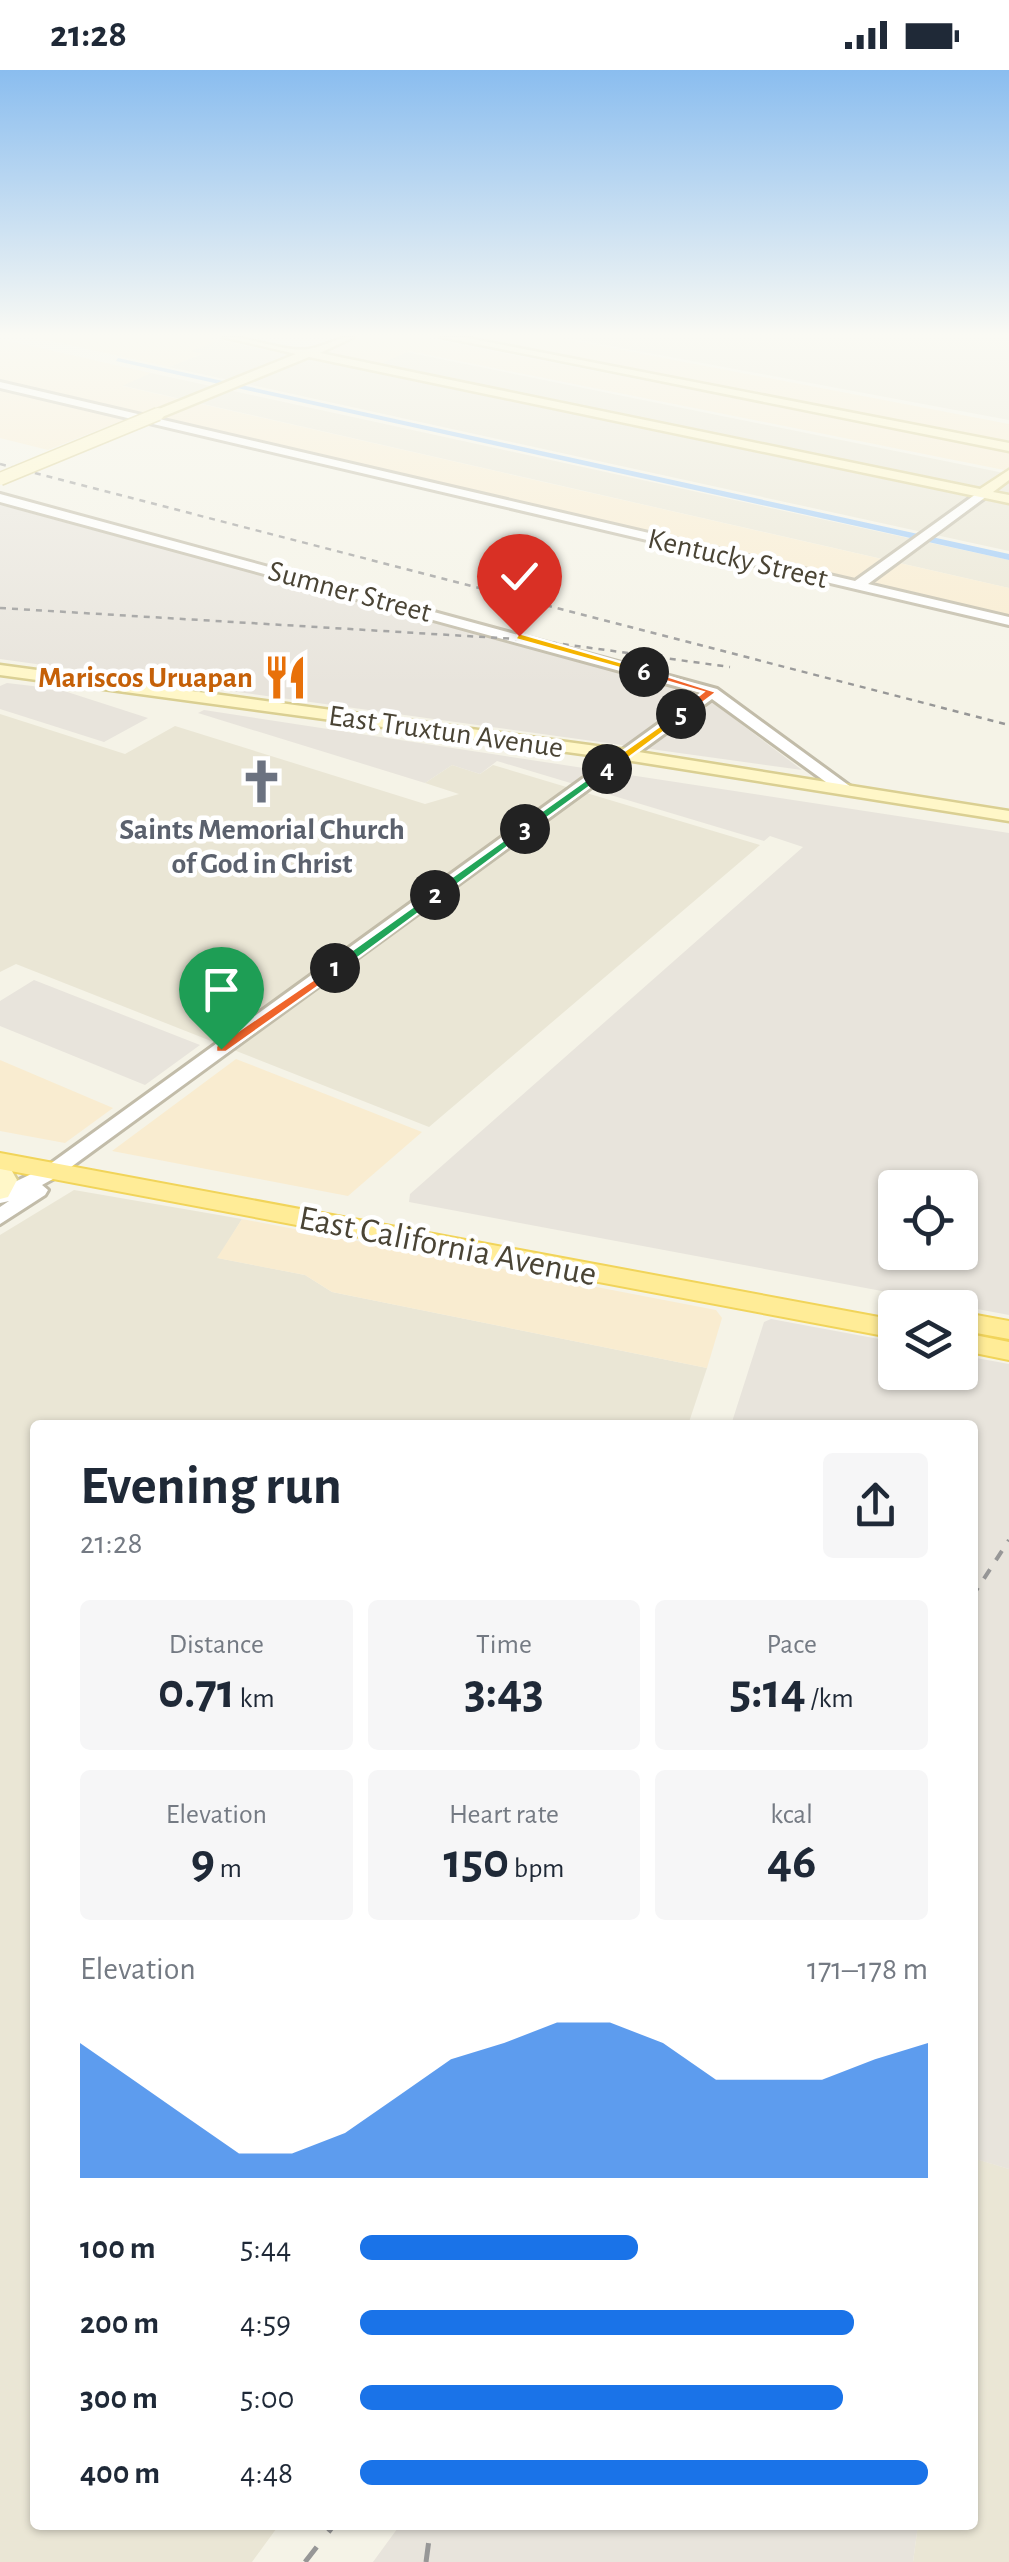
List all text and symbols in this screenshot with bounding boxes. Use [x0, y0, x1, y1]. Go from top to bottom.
text: 21:28 [50, 16, 127, 54]
street label: Kentucky Street [645, 524, 831, 594]
pin [477, 534, 562, 637]
icon: check [492, 549, 547, 604]
street label: Sumner Street [265, 556, 435, 628]
pin: 6 [619, 647, 669, 697]
restaurant icon: Mariscos Uruapan [262, 653, 310, 701]
text: 6 [637, 658, 651, 686]
place label: Mariscos Uruapan [38, 663, 253, 693]
pin: 5 [656, 689, 706, 739]
text: 5 [675, 700, 687, 728]
street label: East Truxtun Avenue [327, 701, 565, 763]
pin: 4 [582, 744, 632, 794]
text: 4 [600, 755, 614, 783]
church icon: Saints Memorial Church of God in Christ [238, 758, 286, 806]
pin: 3 [500, 804, 550, 854]
place label: Saints Memorial Church of God in Christ [119, 815, 405, 879]
text: 3 [519, 815, 531, 843]
pin: 2 [410, 870, 460, 920]
text: 2 [428, 881, 442, 909]
pin: 1 [310, 943, 360, 993]
pin [179, 947, 264, 1050]
text: 1 [330, 954, 340, 982]
icon: arrive [194, 962, 249, 1017]
map controls [878, 1170, 978, 1390]
button: locate [878, 1170, 978, 1270]
street label: East California Avenue [296, 1200, 599, 1292]
button: layers [878, 1290, 978, 1390]
button: share [823, 1453, 928, 1558]
text: Evening run [80, 1459, 342, 1514]
text: 21:28 [80, 1527, 143, 1559]
text: Distance [169, 1631, 264, 1659]
text: Time [476, 1631, 532, 1659]
text: Pace [766, 1631, 817, 1659]
text: 0.71 [158, 1667, 235, 1717]
text: 3:43 [464, 1667, 544, 1717]
text: 5:14 [730, 1667, 806, 1717]
text: km [235, 1685, 275, 1713]
text: /km [806, 1685, 854, 1713]
text: Elevation [166, 1801, 267, 1829]
text: Heart rate [449, 1801, 559, 1829]
text: kcal [770, 1801, 813, 1829]
text: 9 [191, 1837, 215, 1887]
text: 150 [443, 1837, 509, 1887]
text: 46 [767, 1837, 816, 1887]
text: m [215, 1855, 242, 1883]
text: bpm [509, 1855, 565, 1883]
text: Elevation [80, 1953, 196, 1985]
text: 171–178 m [807, 1953, 928, 1985]
text: 100 m [80, 2232, 156, 2264]
text: 5:44 [240, 2232, 292, 2264]
text: 200 m [80, 2307, 159, 2339]
text: 4:59 [240, 2307, 291, 2339]
text: 300 m [80, 2382, 158, 2414]
text: 5:00 [240, 2382, 295, 2414]
text: 400 m [80, 2457, 160, 2489]
text: 4:48 [240, 2457, 293, 2489]

